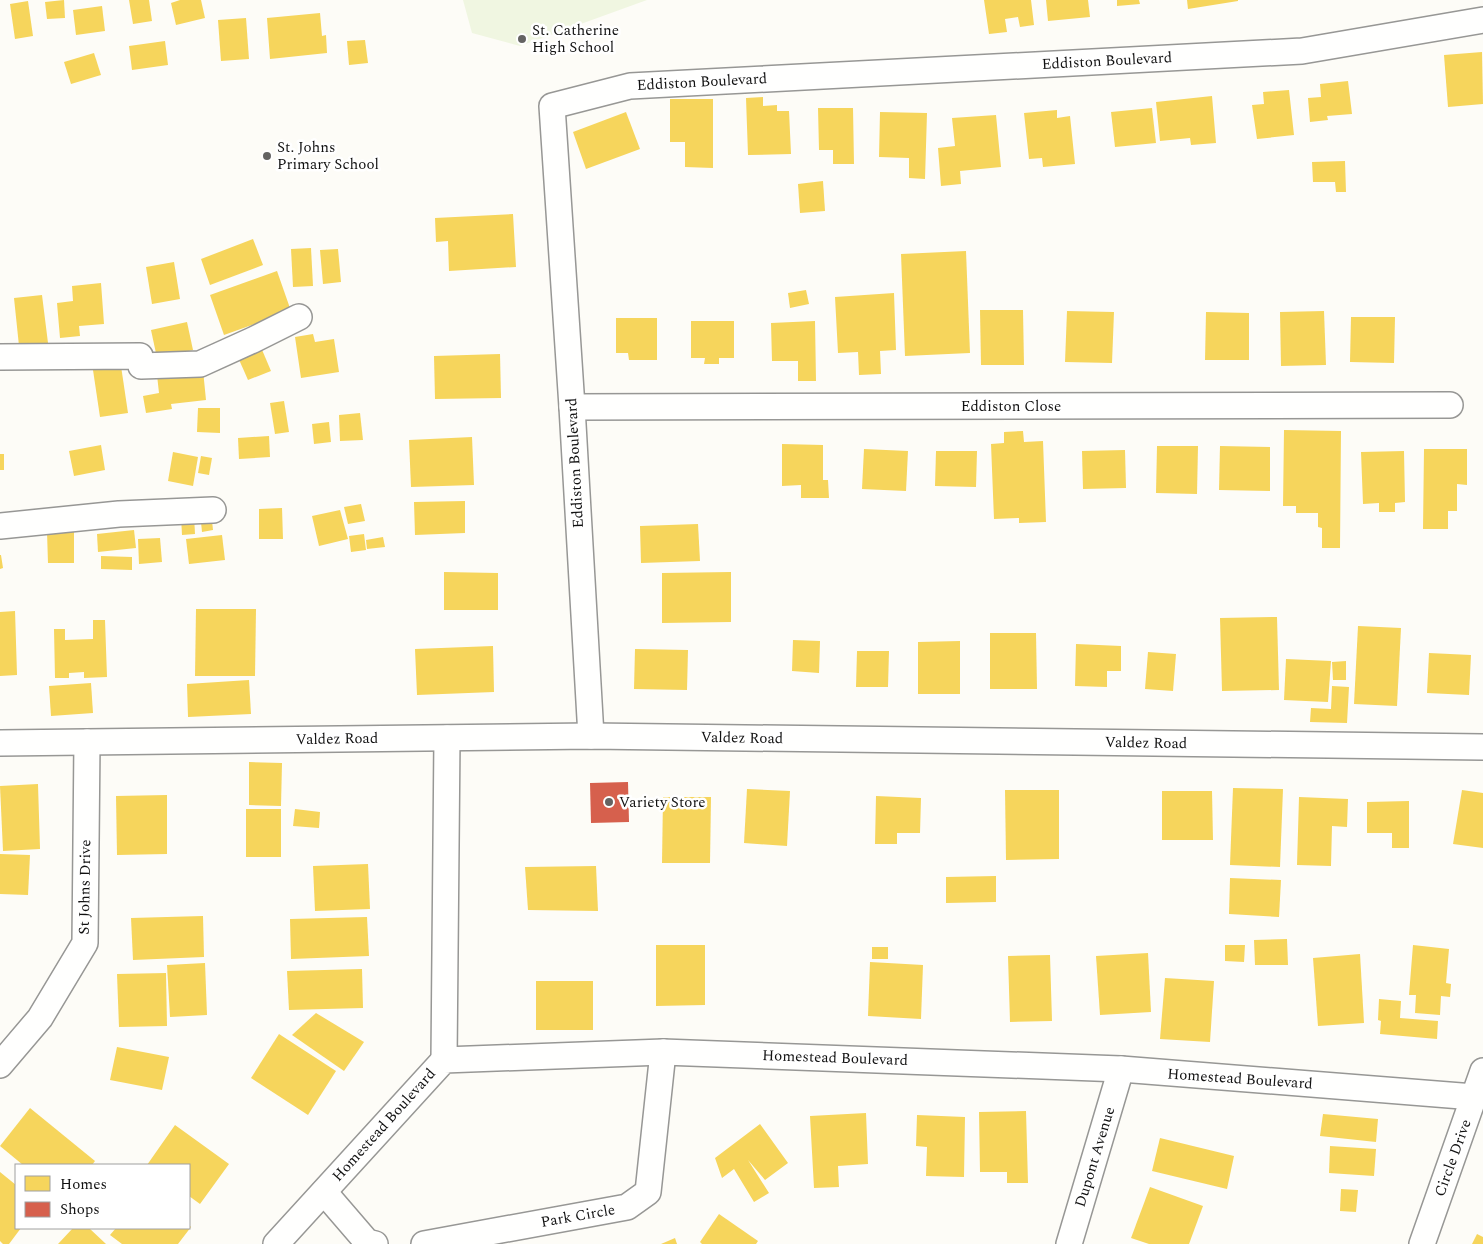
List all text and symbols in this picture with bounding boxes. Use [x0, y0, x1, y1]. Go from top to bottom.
place label: St. Catherine High School [532, 19, 619, 59]
marker: St. Catherine High School [516, 33, 528, 45]
street label: Eddiston Boulevard [1041, 46, 1173, 76]
street label: Eddiston Boulevard [636, 67, 768, 97]
place label: St. Johns Primary School [277, 136, 379, 176]
marker: St. Johns Primary School [261, 150, 273, 162]
street label: Eddiston Close [961, 395, 1061, 418]
street label: Eddiston Boulevard [560, 397, 590, 529]
street label: Valdez Road [701, 726, 783, 750]
street label: Valdez Road [296, 727, 378, 751]
street label: Valdez Road [1105, 731, 1187, 755]
place label: Variety Store [619, 791, 706, 814]
marker: Variety Store [603, 796, 615, 808]
street label: St Johns Drive [73, 839, 97, 935]
street label: Homestead Boulevard [762, 1044, 908, 1072]
street label: Homestead Boulevard [1166, 1062, 1314, 1096]
street label: Homestead Boulevard [327, 1063, 441, 1187]
street label: Dupont Avenue [1069, 1104, 1121, 1210]
street label: Circle Drive [1428, 1116, 1478, 1200]
legend [15, 1164, 190, 1229]
text: Homes [60, 1173, 107, 1196]
text: Shops [60, 1198, 100, 1221]
street label: Park Circle [539, 1198, 617, 1234]

